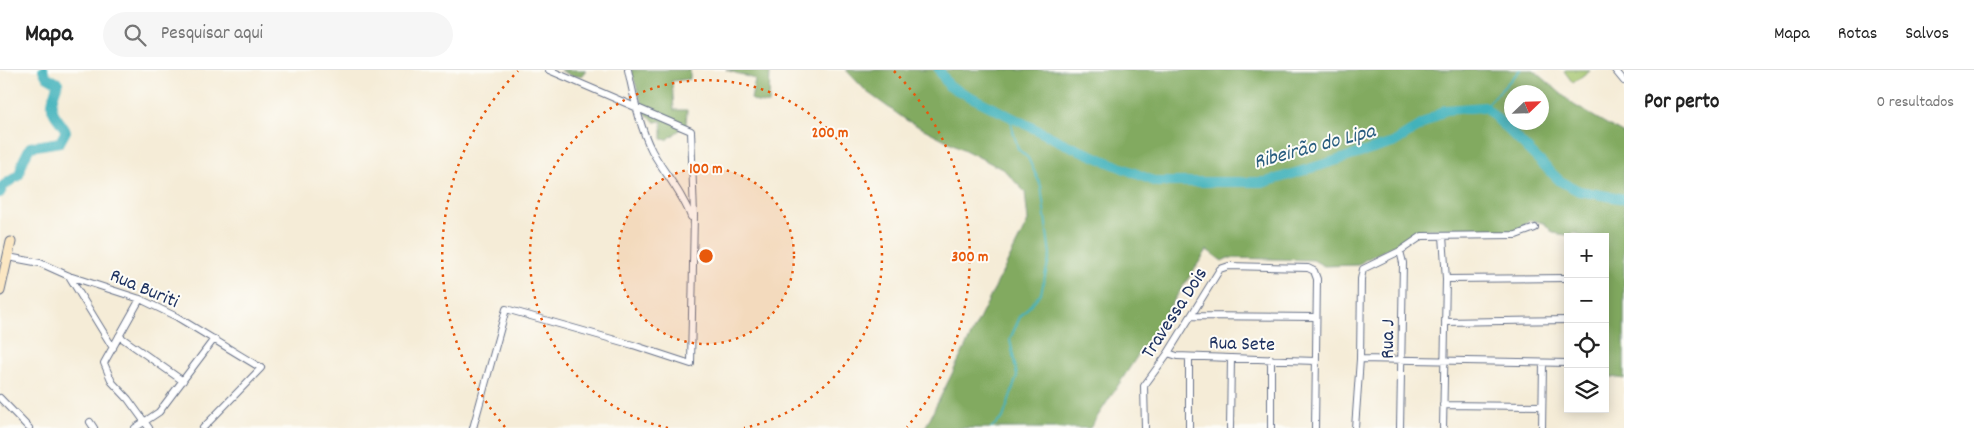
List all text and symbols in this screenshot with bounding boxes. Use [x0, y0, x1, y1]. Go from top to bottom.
search box [103, 12, 453, 57]
text: Mapa [25, 18, 73, 52]
icon: search [121, 21, 149, 49]
text: Pesquisar aqui [161, 21, 263, 48]
text: Mapa [1774, 22, 1810, 47]
text: Rotas [1838, 22, 1877, 47]
text: Salvos [1905, 22, 1949, 47]
north arrow [1504, 85, 1549, 130]
text: Por perto [1644, 88, 1719, 118]
text: 0 resultados [1876, 91, 1954, 114]
water label: Ribeirão do Lipa [1251, 117, 1380, 179]
text: 200 m [812, 123, 848, 145]
text: 100 m [689, 159, 723, 181]
map controls [1564, 233, 1609, 413]
button: + [1564, 233, 1609, 278]
centre of rings [697, 247, 715, 265]
text: 300 m [952, 247, 988, 269]
street label: Travessa Dois [1135, 262, 1216, 365]
street label: Rua Buriti [105, 263, 183, 317]
button: − [1564, 278, 1609, 323]
street label: Rua J [1375, 319, 1403, 359]
button: locate [1564, 323, 1609, 368]
street label: Rua Sete [1208, 330, 1276, 360]
button: layers [1564, 368, 1609, 413]

